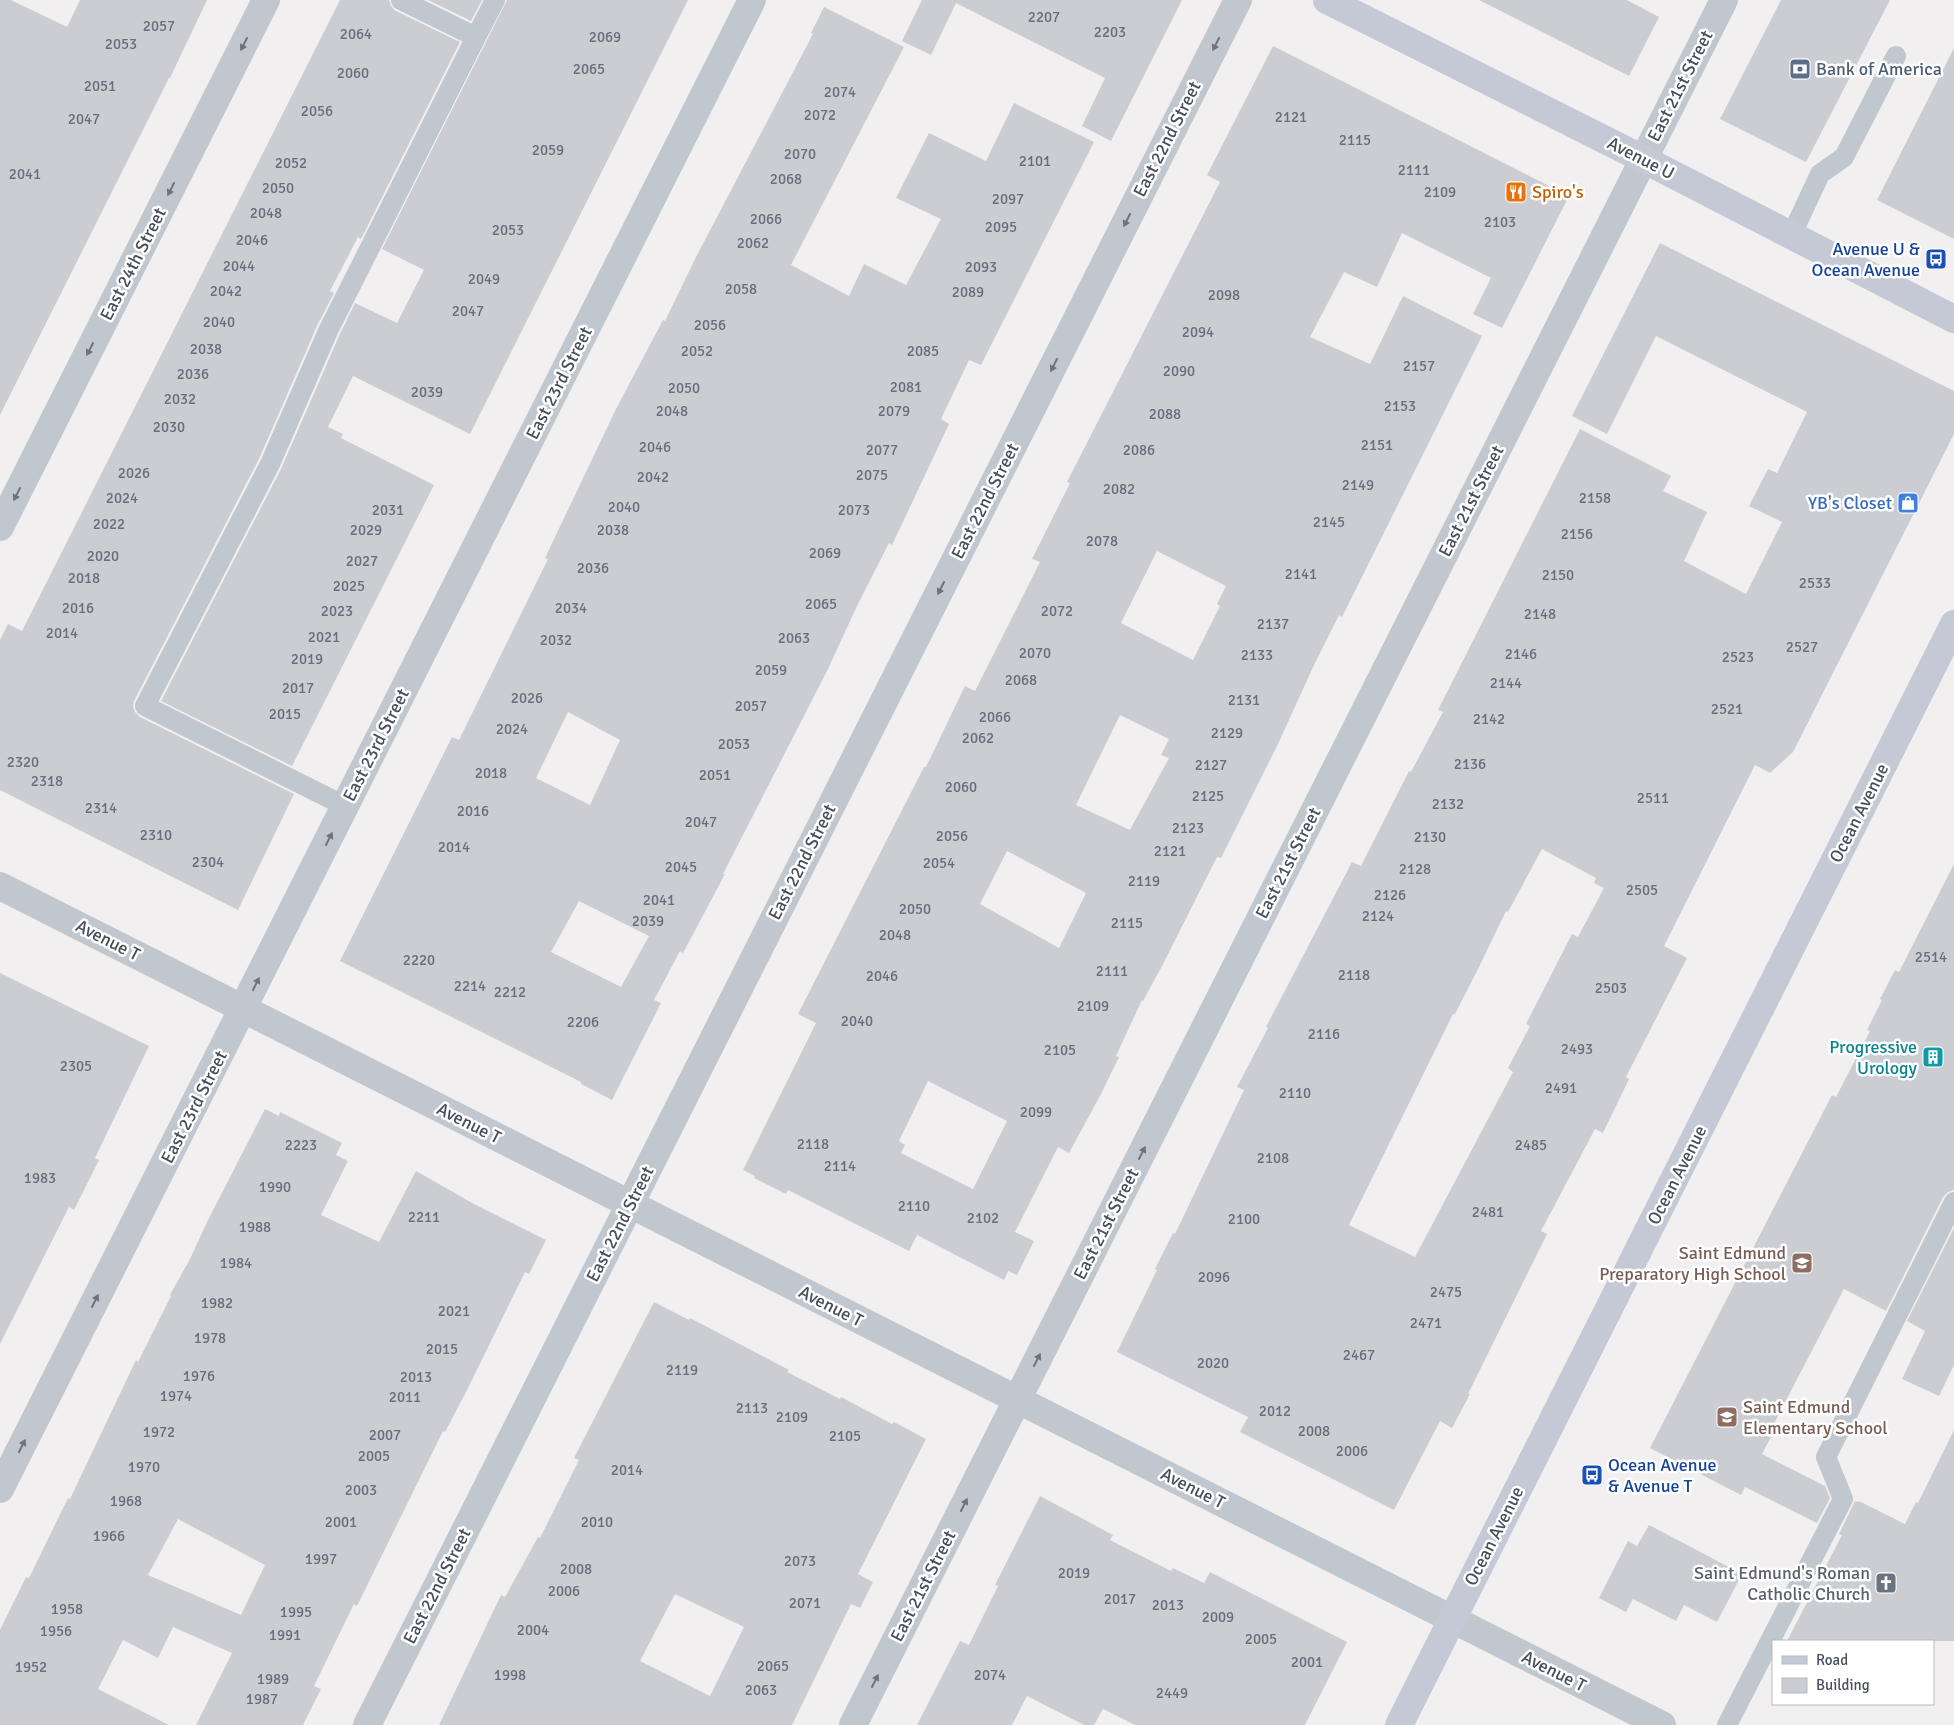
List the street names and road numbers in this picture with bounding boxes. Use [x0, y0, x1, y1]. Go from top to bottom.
street label: East 21st Street [1643, 27, 1717, 145]
street label: East 22nd Street [1128, 77, 1206, 201]
street label: Avenue U [1604, 132, 1678, 184]
street label: East 24th Street [95, 204, 171, 324]
street label: East 23rd Street [521, 323, 597, 443]
street label: East 22nd Street [946, 439, 1024, 563]
street label: East 21st Street [1434, 442, 1508, 560]
street label: East 23rd Street [338, 685, 414, 805]
street label: Ocean Avenue [1825, 760, 1893, 866]
street label: East 22nd Street [763, 800, 841, 924]
street label: East 21st Street [1251, 804, 1325, 922]
street label: Avenue T [72, 915, 144, 966]
street label: East 23rd Street [156, 1047, 232, 1167]
street label: Avenue T [433, 1098, 505, 1149]
street label: Ocean Avenue [1643, 1122, 1711, 1228]
street label: East 22nd Street [581, 1162, 659, 1286]
street label: East 21st Street [1069, 1165, 1143, 1283]
street label: Avenue T [795, 1281, 867, 1332]
street label: Avenue T [1157, 1463, 1229, 1514]
street label: Ocean Avenue [1460, 1483, 1528, 1589]
street label: East 22nd Street [398, 1524, 476, 1648]
street label: East 21st Street [886, 1527, 960, 1645]
street label: Avenue T [1518, 1646, 1590, 1697]

